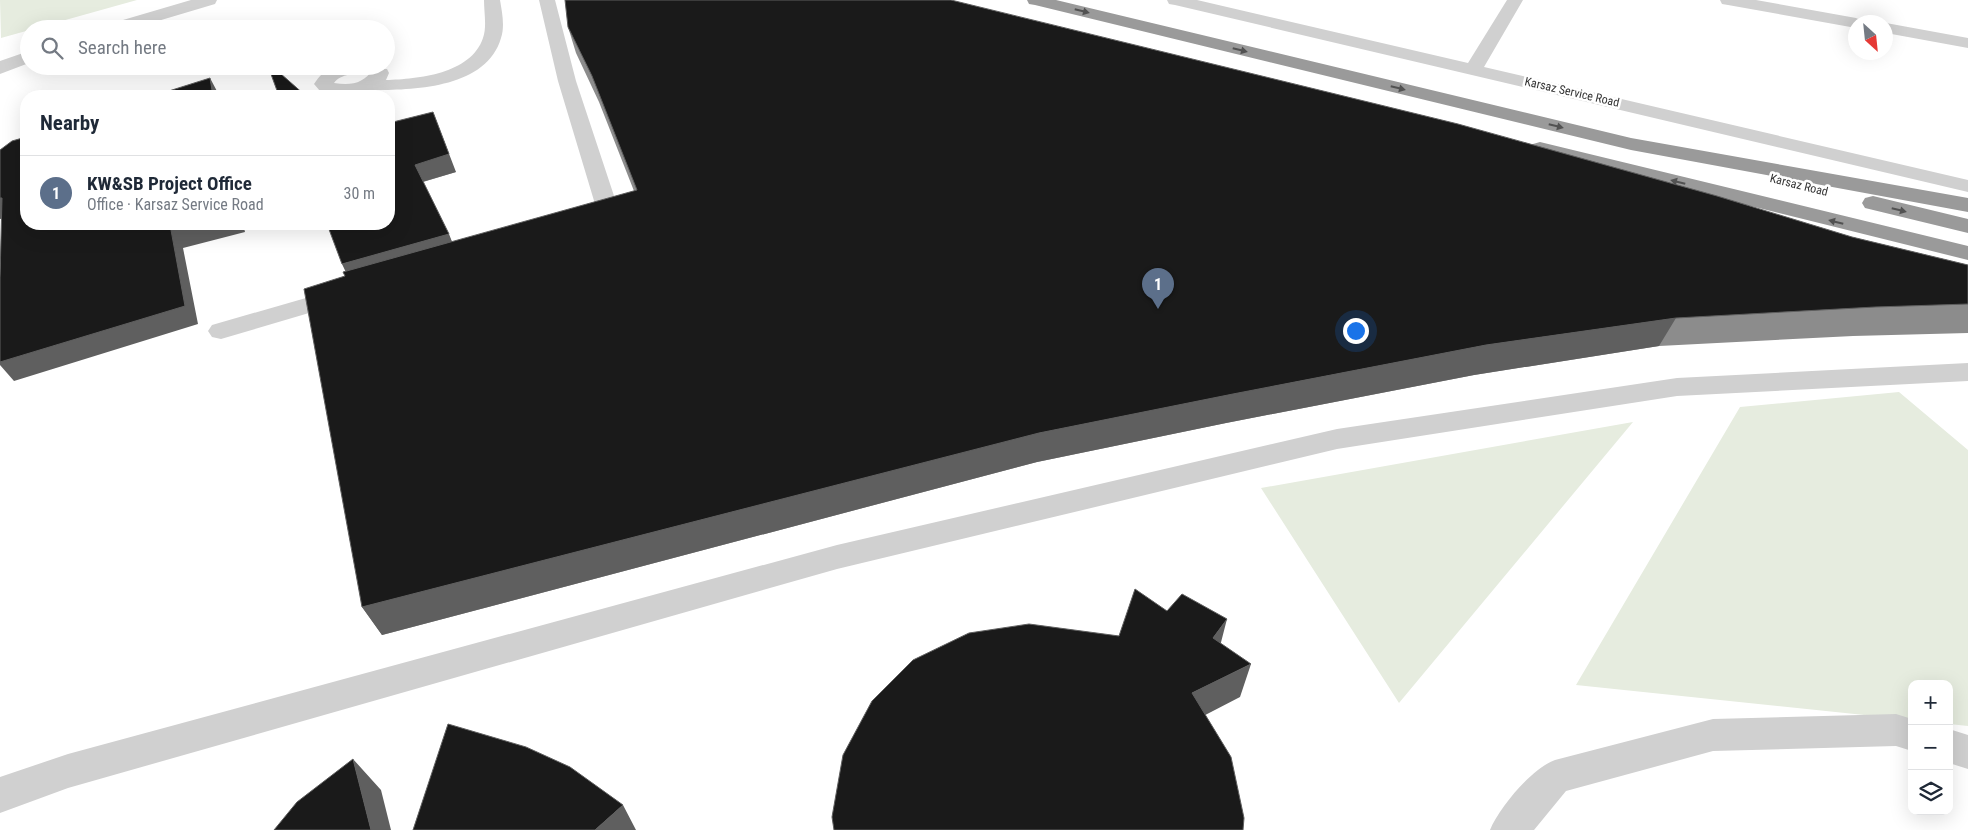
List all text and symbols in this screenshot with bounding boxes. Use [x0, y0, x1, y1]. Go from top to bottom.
one-way arrow [1075, 7, 1090, 15]
north arrow [1848, 15, 1893, 60]
search box [20, 20, 395, 75]
icon: search [38, 34, 66, 62]
text: Search here [78, 36, 166, 59]
one-way arrow [1233, 46, 1248, 54]
street label: Karsaz Service Road [1523, 74, 1621, 110]
one-way arrow [1391, 84, 1406, 92]
text: Nearby [40, 111, 99, 135]
one-way arrow [1549, 122, 1564, 130]
street label: Karsaz Road [1769, 171, 1829, 199]
text: KW&SB Project Office [87, 172, 252, 195]
one-way arrow [1670, 178, 1685, 186]
text: 1 [52, 184, 60, 203]
text: 30 m [343, 184, 375, 203]
text: Office · Karsaz Service Road [87, 195, 264, 214]
one-way arrow [1892, 206, 1907, 214]
one-way arrow [1828, 217, 1843, 225]
pin: 1 [1142, 268, 1174, 309]
your location [1343, 318, 1369, 344]
map controls [1908, 680, 1953, 815]
button: + [1908, 680, 1953, 725]
button: − [1908, 725, 1953, 770]
button: layers [1908, 770, 1953, 815]

